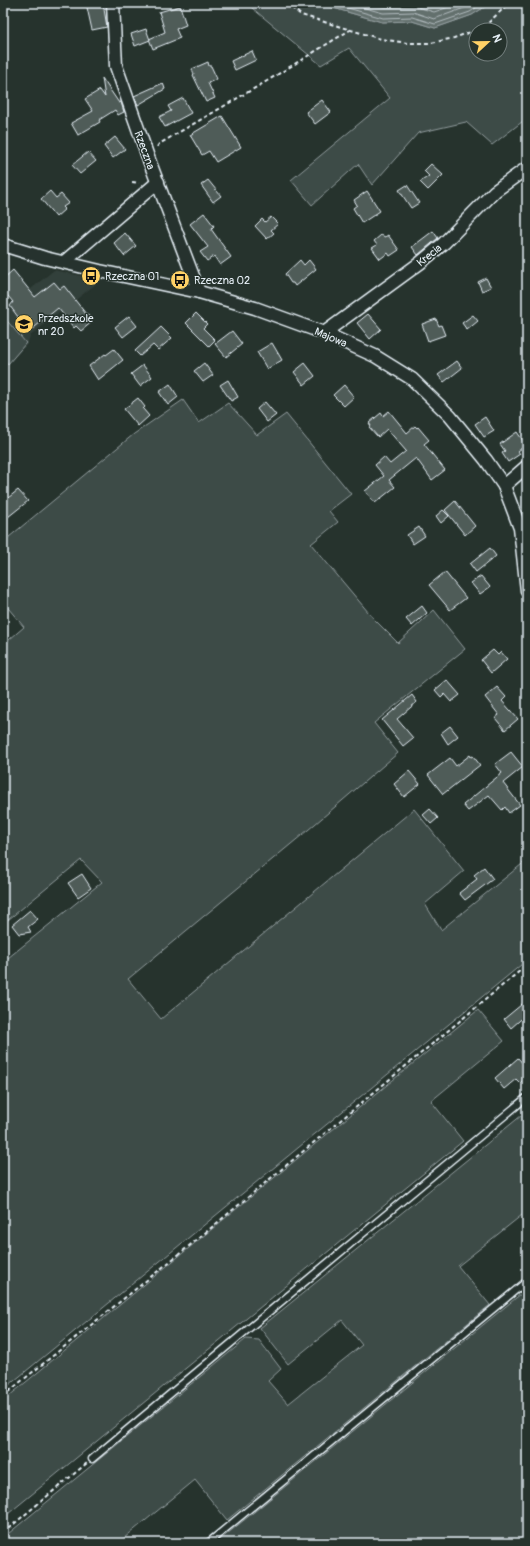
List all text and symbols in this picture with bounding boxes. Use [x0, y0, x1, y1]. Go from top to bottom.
north arrow [468, 22, 508, 62]
text: N [489, 33, 504, 45]
street label: Rzeczna [132, 129, 158, 171]
street label: Krecia [414, 241, 444, 269]
bus stop icon: Rzeczna 01 [80, 265, 102, 287]
bus stop icon: Rzeczna 02 [169, 269, 191, 291]
place label: Rzeczna 01 [105, 270, 159, 283]
place label: Rzeczna 02 [194, 274, 250, 287]
place label: Przedszkole nr 20 [38, 312, 94, 338]
school or university icon: Przedszkole nr 20 [13, 313, 35, 335]
street label: Majowa [313, 325, 349, 350]

